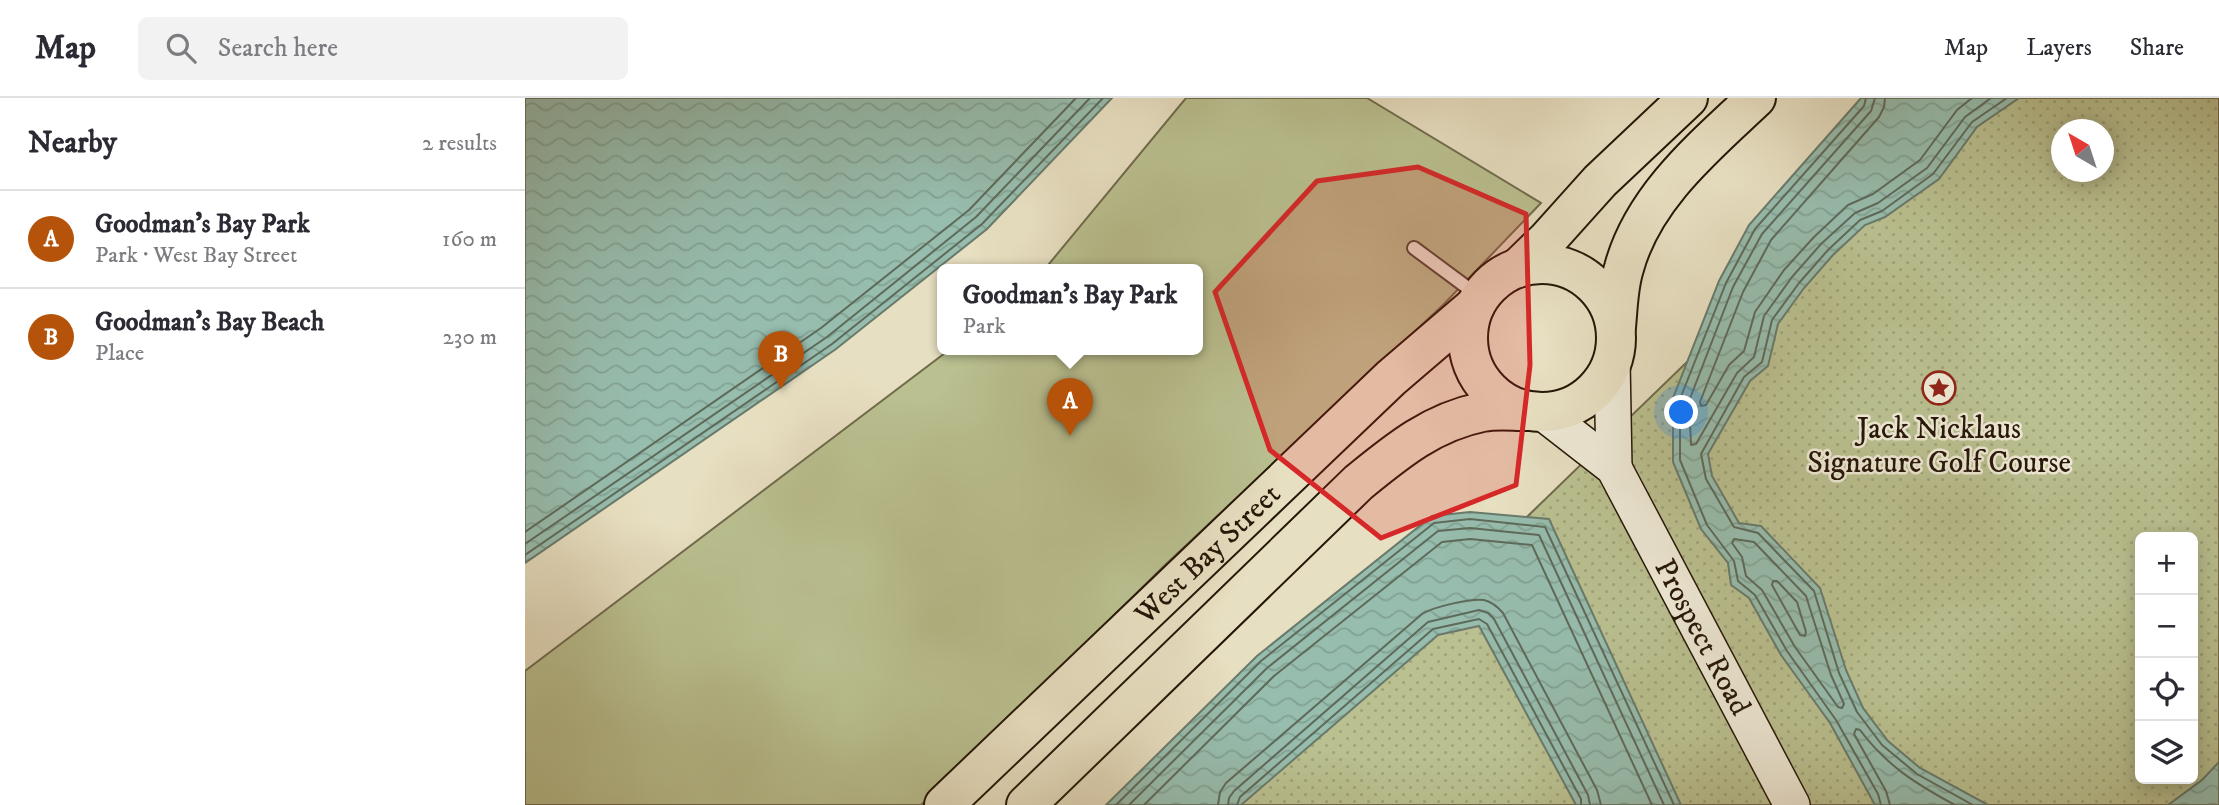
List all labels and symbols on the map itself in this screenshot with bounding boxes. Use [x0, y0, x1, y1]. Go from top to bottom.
north arrow [2051, 119, 2114, 182]
pin: B [758, 331, 804, 389]
place icon: Jack Nicklaus Signature Golf Course [1920, 369, 1958, 407]
pin: A [1047, 378, 1093, 436]
your location [1664, 395, 1698, 429]
place label: Jack Nicklaus Signature Golf Course [1807, 411, 2071, 482]
street label: West Bay Street [1127, 476, 1289, 634]
street label: Prospect Road [1645, 553, 1758, 722]

